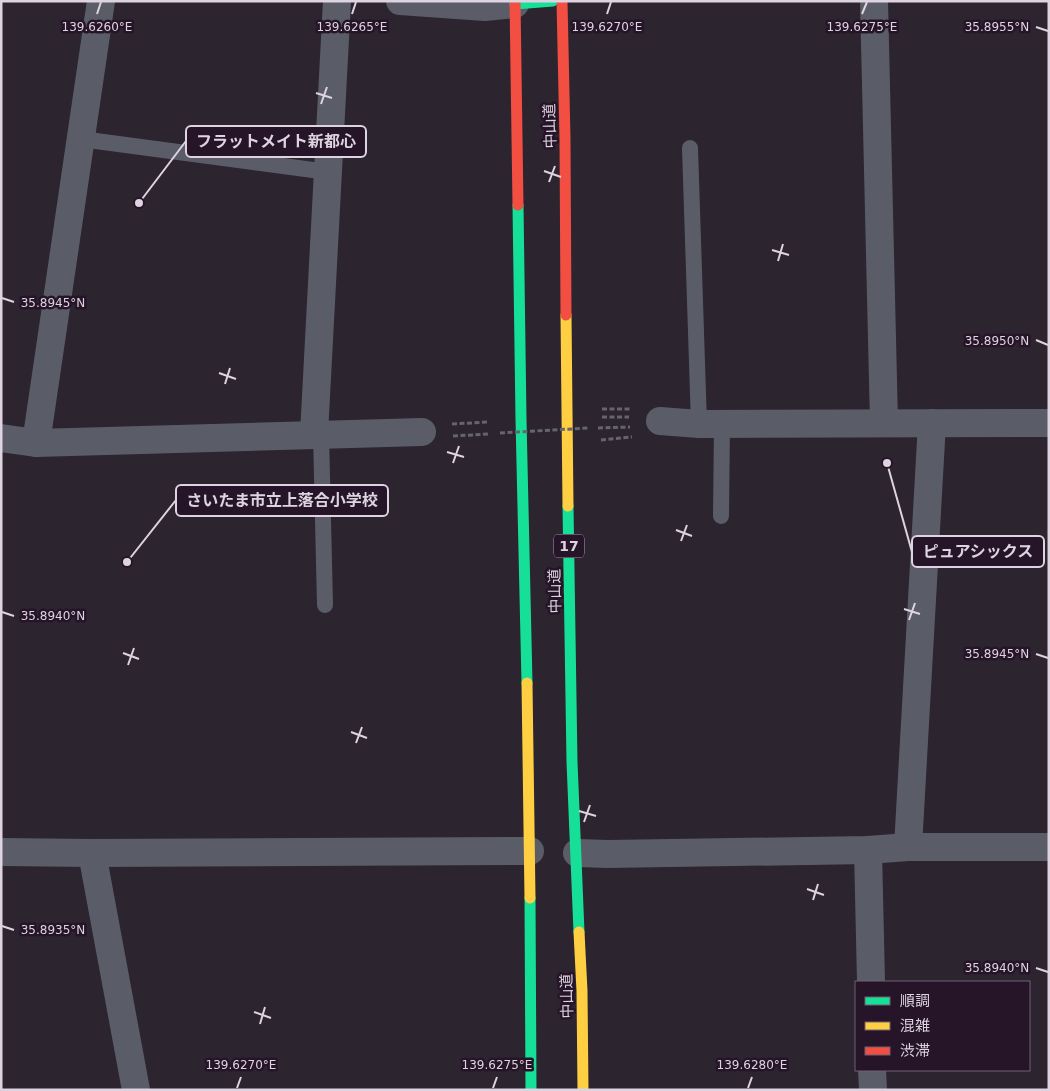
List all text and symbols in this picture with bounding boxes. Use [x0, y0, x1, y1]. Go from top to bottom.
text: 139.6260°E [62, 20, 132, 34]
text: 139.6265°E [317, 20, 387, 34]
text: 139.6270°E [572, 20, 642, 34]
text: 139.6275°E [827, 20, 897, 34]
text: 35.8955°N [965, 20, 1029, 34]
street label: 中山道 [540, 103, 560, 149]
callout: フラットメイト新都心 [186, 126, 366, 157]
text: フラットメイト新都心 [196, 132, 356, 151]
text: 35.8945°N [21, 296, 85, 310]
text: 35.8950°N [965, 334, 1029, 348]
callout: さいたま市立上落合小学校 [176, 485, 388, 516]
text: さいたま市立上落合小学校 [186, 491, 378, 510]
road number: 17 [554, 534, 584, 558]
callout: ピュアシックス [912, 536, 1044, 567]
text: ピュアシックス [923, 542, 1033, 561]
street label: 中山道 [546, 568, 564, 614]
text: 35.8940°N [21, 609, 85, 623]
text: 35.8945°N [965, 647, 1029, 661]
text: 35.8935°N [21, 923, 85, 937]
text: 35.8940°N [965, 961, 1029, 975]
street label: 中山道 [558, 973, 576, 1019]
legend [855, 981, 1030, 1071]
text: 順調 [900, 992, 930, 1010]
text: 混雑 [900, 1017, 930, 1035]
text: 渋滞 [900, 1042, 930, 1060]
text: 139.6270°E [206, 1058, 276, 1072]
text: 139.6275°E [462, 1058, 532, 1072]
text: 139.6280°E [717, 1058, 787, 1072]

